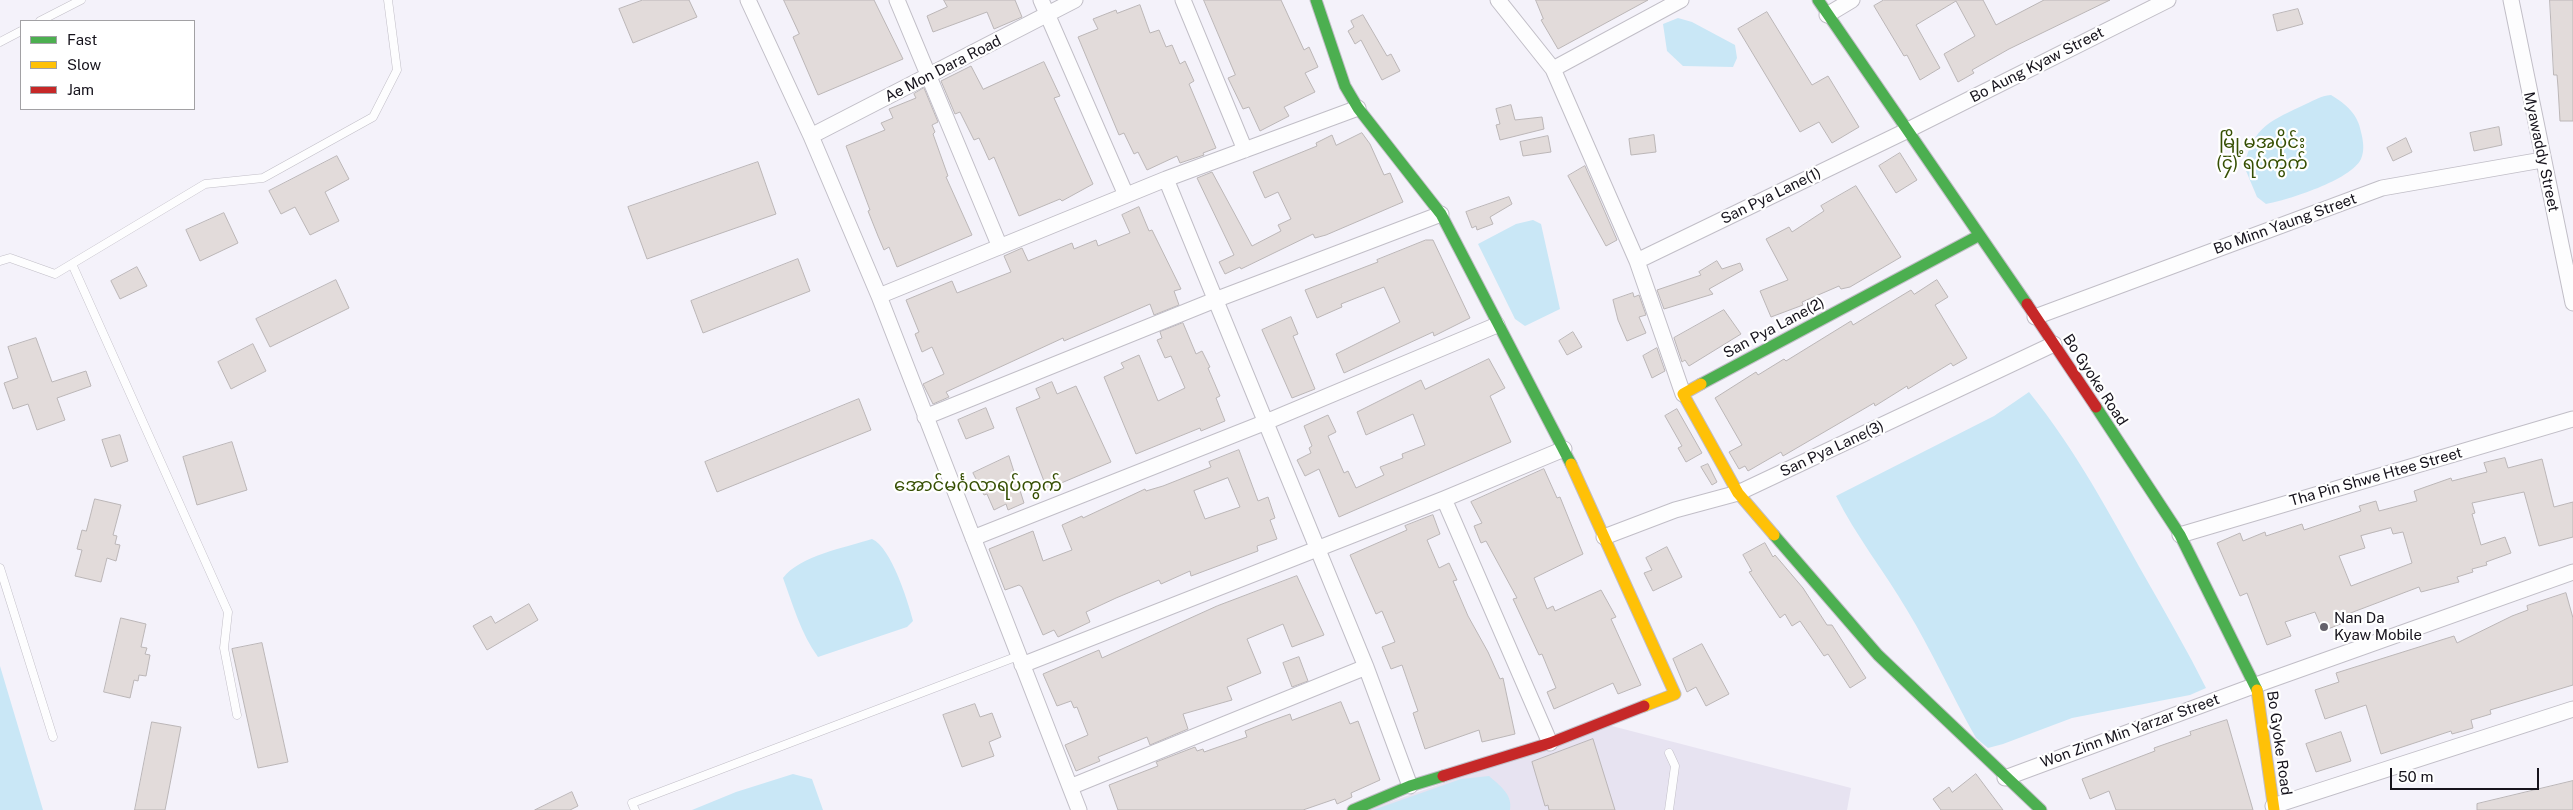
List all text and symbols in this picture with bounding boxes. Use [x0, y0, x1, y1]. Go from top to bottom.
legend [20, 20, 195, 110]
street label: Bo Aung Kyaw Street [1967, 23, 2107, 107]
text: Fast [67, 31, 97, 48]
street label: Ae Mon Dara Road [882, 32, 1004, 106]
text: Slow [67, 56, 101, 73]
text: Jam [67, 81, 94, 98]
street label: Myawaddy Street [2519, 90, 2563, 214]
district label: မြို့မအပိုင်း (၄) ရပ်ကွက် [2216, 131, 2308, 173]
street label: San Pya Lane(1) [1718, 164, 1824, 228]
street label: Bo Minn Yaung Street [2211, 190, 2359, 258]
street label: San Pya Lane(2) [1720, 294, 1828, 362]
street label: Bo Gyoke Road [2059, 331, 2131, 429]
street label: San Pya Lane(3) [1777, 417, 1887, 481]
street label: Tha Pin Shwe Htee Street [2288, 444, 2464, 510]
district label: အောင်မင်္ဂလာရပ်ကွက် [894, 474, 1062, 496]
place label: Nan Da Kyaw Mobile [2334, 609, 2422, 644]
marker: Nan Da Kyaw Mobile [2318, 621, 2330, 633]
street label: Won Zinn Min Yarzar Street [2038, 690, 2222, 772]
street label: Bo Gyoke Road [2263, 690, 2295, 796]
scale bar [2393, 758, 2542, 790]
text: 50 m [2398, 768, 2433, 785]

